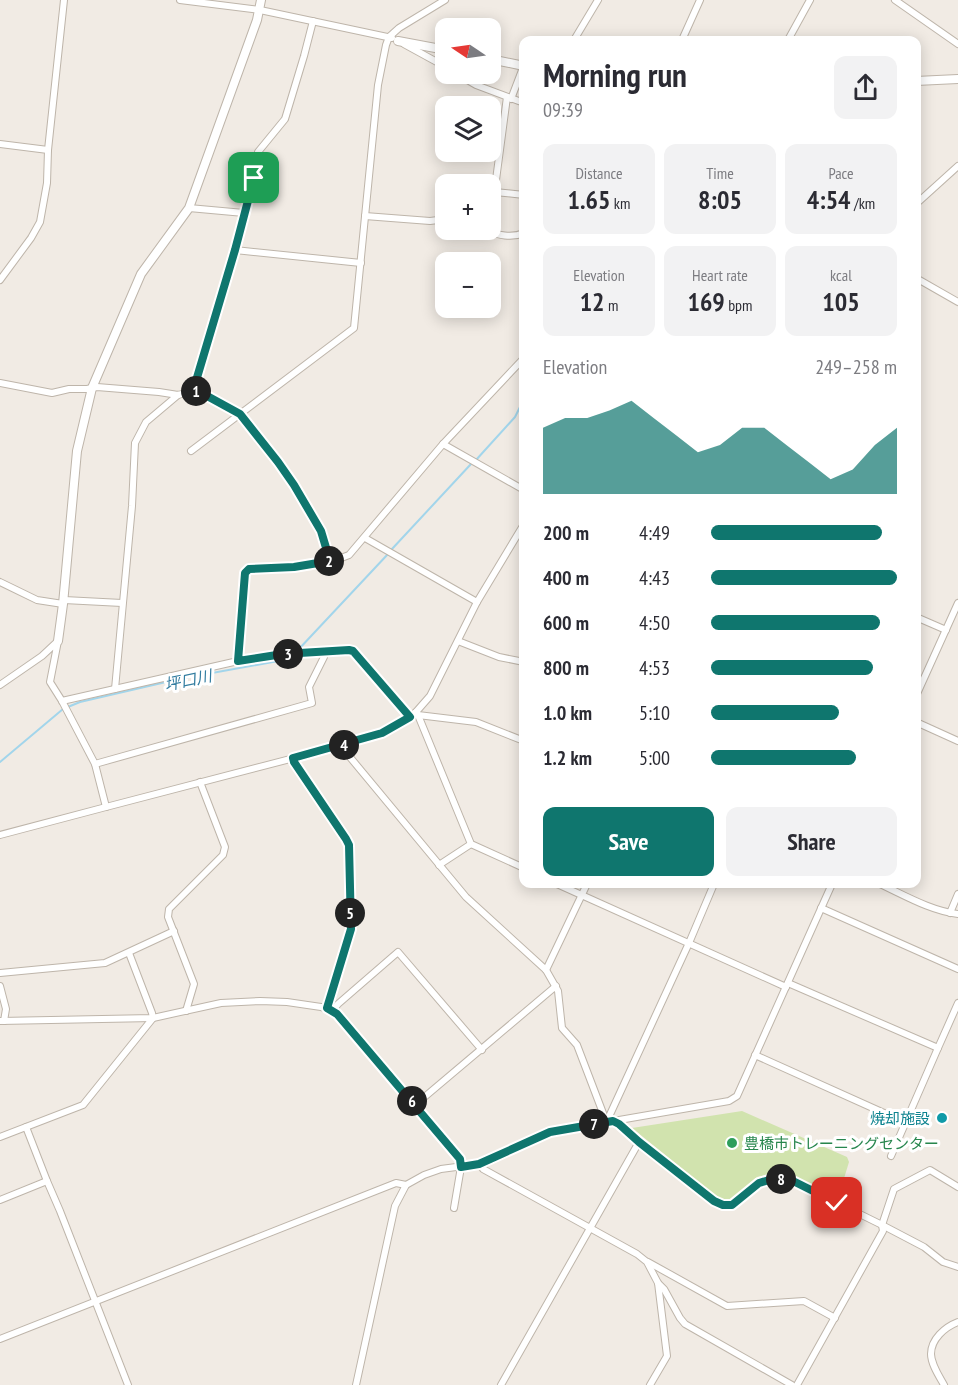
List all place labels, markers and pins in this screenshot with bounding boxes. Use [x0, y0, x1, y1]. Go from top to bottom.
pin [228, 152, 279, 203]
pin: 1 [181, 376, 211, 406]
pin: 2 [314, 546, 344, 576]
pin: 3 [273, 639, 303, 669]
pin: 4 [329, 730, 359, 760]
pin: 5 [335, 898, 365, 928]
pin: 6 [397, 1086, 427, 1116]
pin: 7 [579, 1109, 609, 1139]
place label: 焼却施設 [870, 1109, 930, 1128]
marker: 焼却施設 [935, 1111, 949, 1125]
place label: 豊橋市トレーニングセンター [744, 1134, 939, 1153]
marker: 豊橋市トレーニングセンター [725, 1136, 739, 1150]
pin: 8 [766, 1164, 796, 1194]
pin [811, 1177, 862, 1228]

